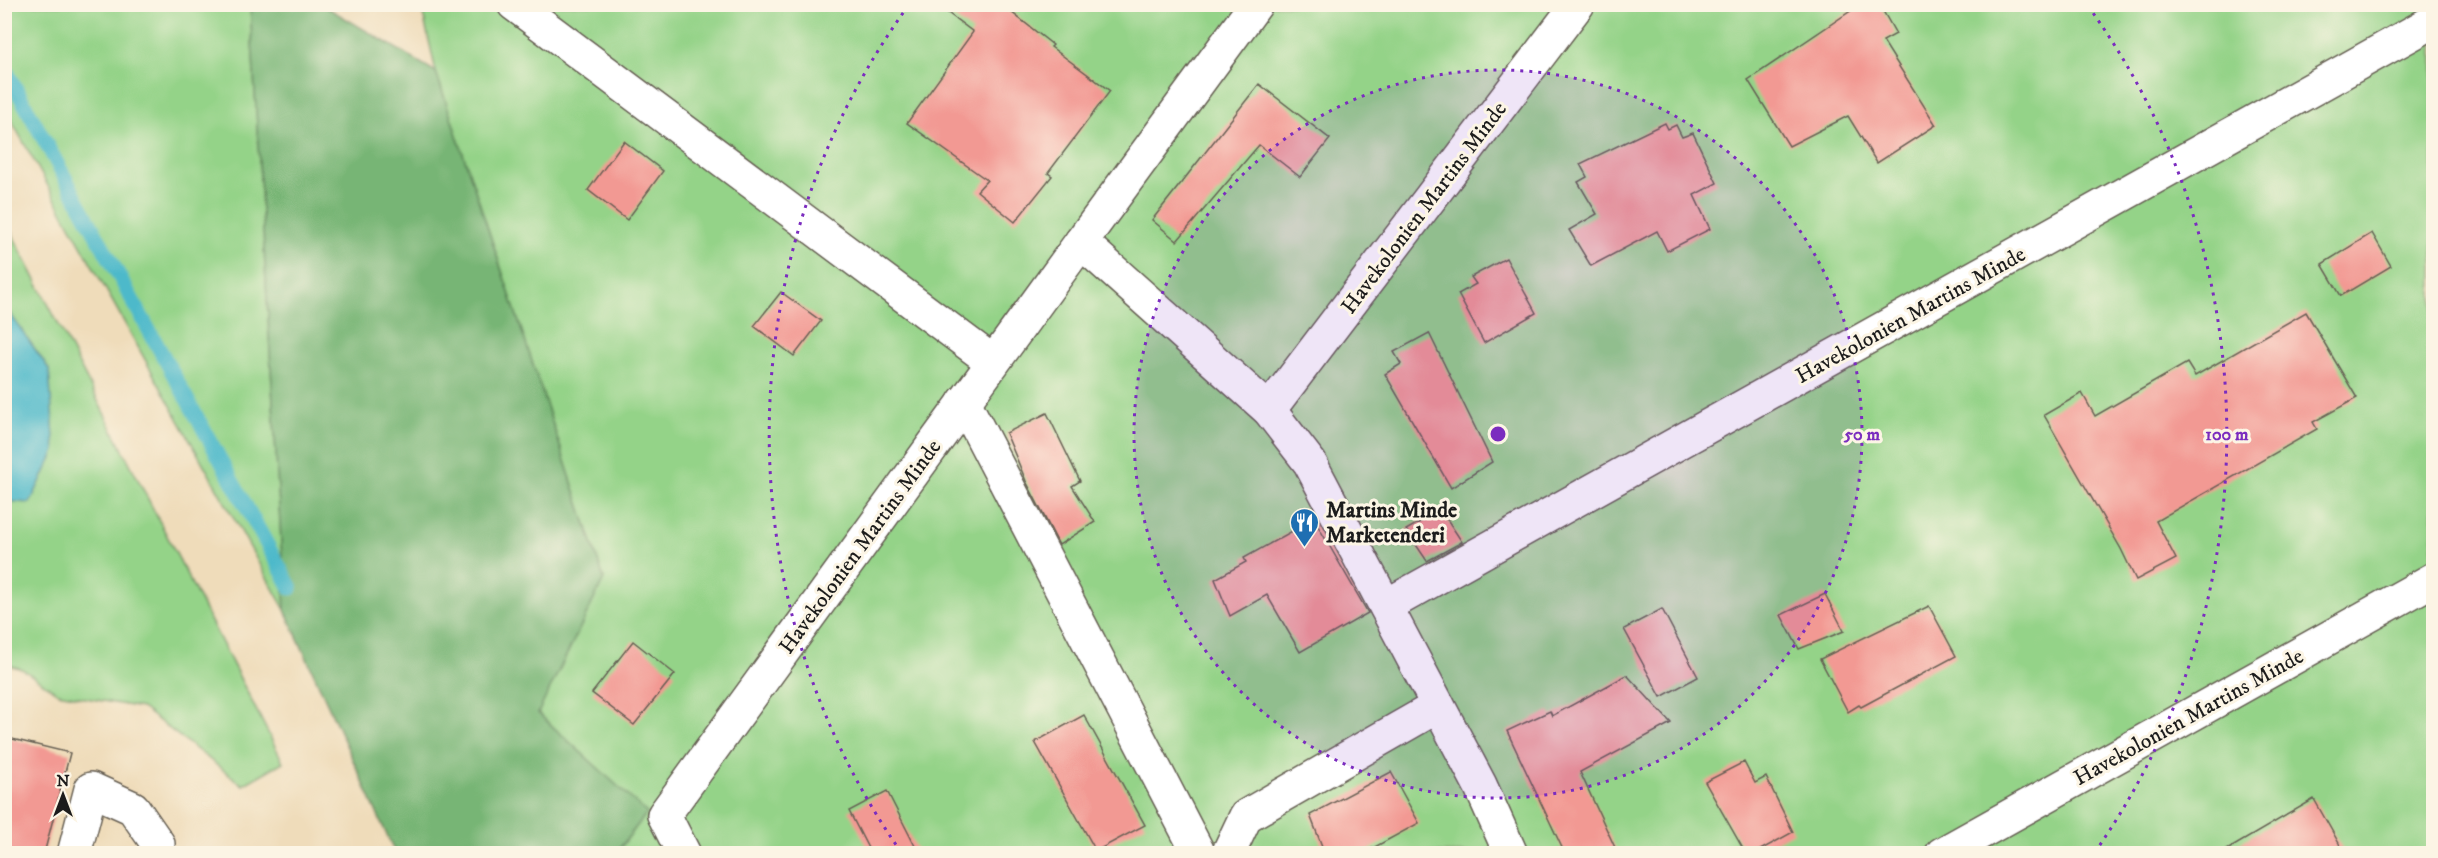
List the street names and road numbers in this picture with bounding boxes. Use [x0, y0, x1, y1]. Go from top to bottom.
street label: Havekolonien Martins Minde [1336, 96, 1513, 319]
street label: Havekolonien Martins Minde [1791, 241, 2030, 390]
street label: Havekolonien Martins Minde [773, 434, 947, 659]
street label: Havekolonien Martins Minde [2069, 643, 2308, 792]

